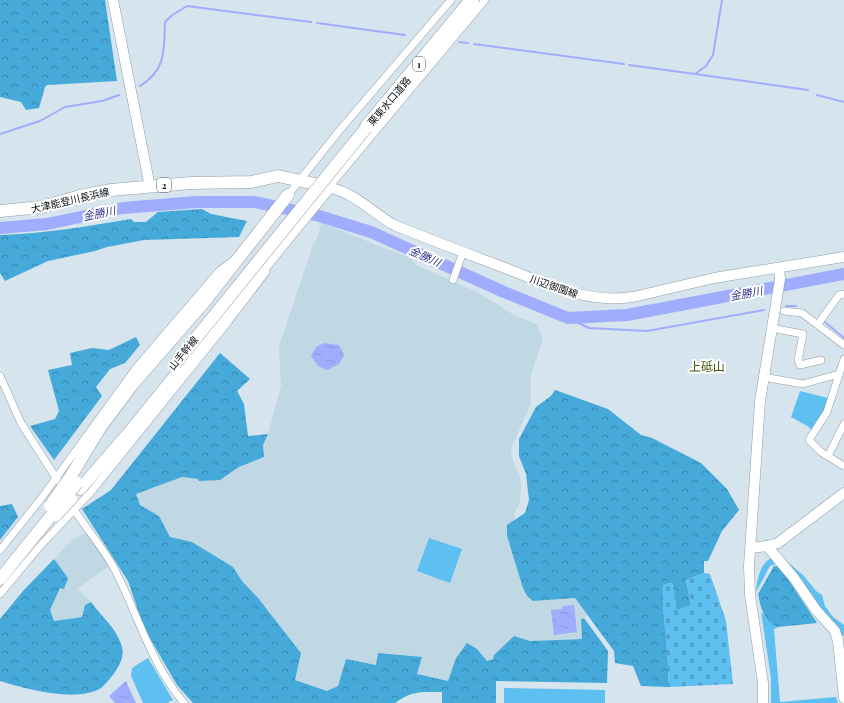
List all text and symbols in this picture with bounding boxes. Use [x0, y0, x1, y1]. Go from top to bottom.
road number: 1 [413, 57, 425, 71]
street label: 栗東水口道路 [364, 74, 414, 128]
road number: 2 [157, 178, 171, 192]
street label: 大津能登川長浜線 [29, 184, 111, 216]
water label: 金勝川 [81, 202, 118, 224]
water label: 金勝川 [407, 242, 444, 270]
street label: 川辺御園線 [528, 271, 580, 301]
water label: 金勝川 [728, 282, 765, 304]
street label: 山手幹線 [165, 333, 201, 373]
district label: 上砥山 [689, 358, 725, 374]

